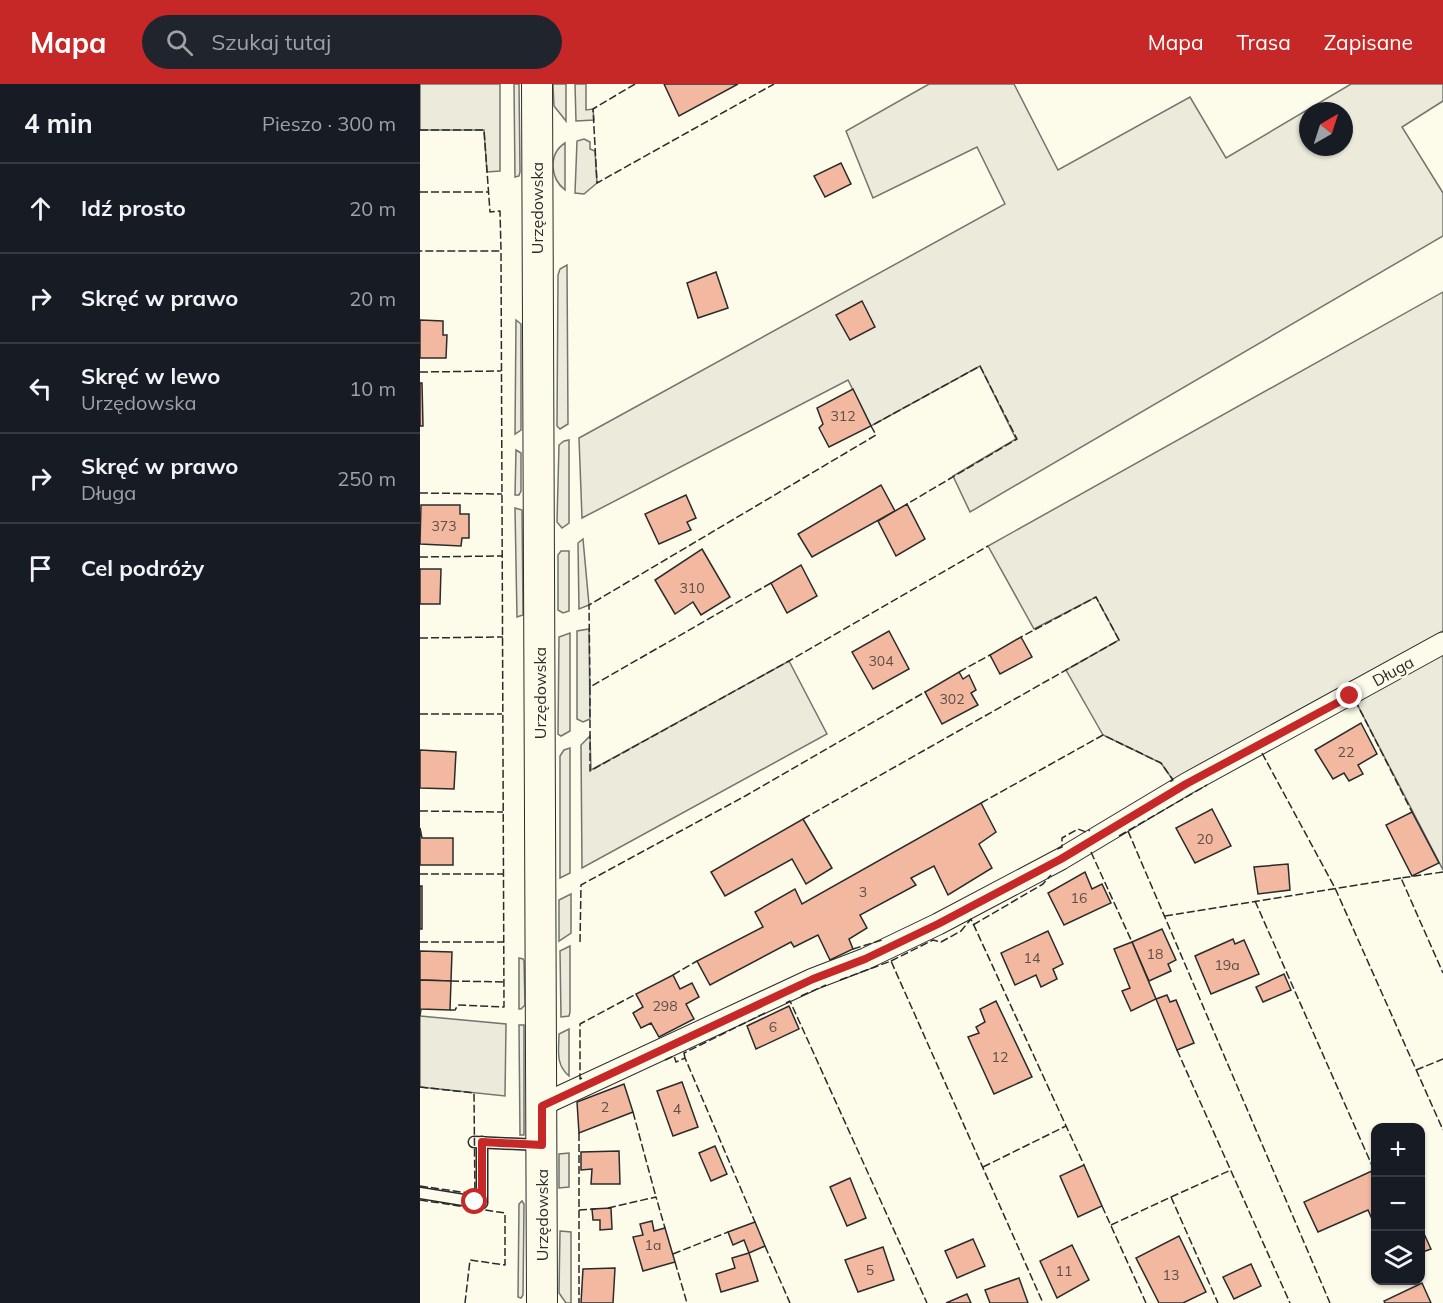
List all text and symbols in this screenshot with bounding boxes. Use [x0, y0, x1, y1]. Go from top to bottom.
search box [142, 15, 562, 69]
text: Mapa [30, 25, 106, 60]
icon: search [163, 26, 196, 59]
text: Szukaj tutaj [211, 28, 331, 56]
text: Mapa [1148, 29, 1204, 55]
text: Trasa [1237, 29, 1291, 55]
text: Zapisane [1324, 29, 1413, 55]
north arrow [1299, 102, 1353, 156]
text: 4 min [24, 107, 93, 140]
text: Pieszo · 300 m [262, 111, 396, 136]
street label: Urzędowska [527, 162, 547, 254]
icon: ahead [24, 192, 57, 225]
text: Idź prosto [81, 194, 186, 222]
text: 20 m [349, 196, 396, 221]
icon: right [24, 282, 57, 315]
text: Skręć w prawo [81, 284, 238, 312]
text: 20 m [349, 286, 396, 311]
text: Skręć w lewo [81, 362, 220, 390]
icon: left [24, 372, 57, 405]
text: 10 m [349, 376, 396, 401]
text: Urzędowska [81, 390, 197, 415]
house number: 312 [830, 407, 856, 425]
text: Skręć w prawo [81, 452, 238, 480]
icon: right [24, 462, 57, 495]
text: 250 m [337, 466, 396, 491]
text: Długa [81, 480, 136, 505]
house number: 373 [431, 517, 457, 535]
icon: arrive [24, 552, 57, 585]
text: Cel podróży [81, 554, 204, 582]
house number: 310 [679, 579, 705, 597]
street label: Urzędowska [530, 647, 550, 739]
house number: 304 [868, 652, 894, 670]
street label: Długa [1369, 652, 1417, 690]
route end [1336, 682, 1362, 708]
house number: 302 [939, 690, 965, 708]
house number: 22 [1338, 743, 1354, 761]
house number: 20 [1197, 830, 1213, 848]
house number: 3 [859, 883, 867, 901]
house number: 16 [1071, 889, 1087, 907]
house number: 18 [1147, 945, 1163, 963]
house number: 14 [1024, 949, 1041, 967]
house number: 19a [1214, 956, 1240, 974]
house number: 298 [652, 997, 678, 1015]
house number: 6 [769, 1018, 777, 1036]
house number: 12 [992, 1048, 1008, 1066]
house number: 2 [601, 1098, 609, 1116]
house number: 4 [673, 1100, 682, 1118]
map controls [1371, 1123, 1425, 1285]
button: + [1371, 1123, 1425, 1177]
street label: Urzędowska [532, 1169, 552, 1261]
button: − [1371, 1177, 1425, 1231]
route start [461, 1188, 487, 1214]
button: layers [1371, 1231, 1425, 1285]
house number: 1a [645, 1236, 661, 1254]
house number: 5 [866, 1261, 874, 1279]
house number: 11 [1056, 1262, 1072, 1280]
house number: 13 [1163, 1266, 1179, 1284]

